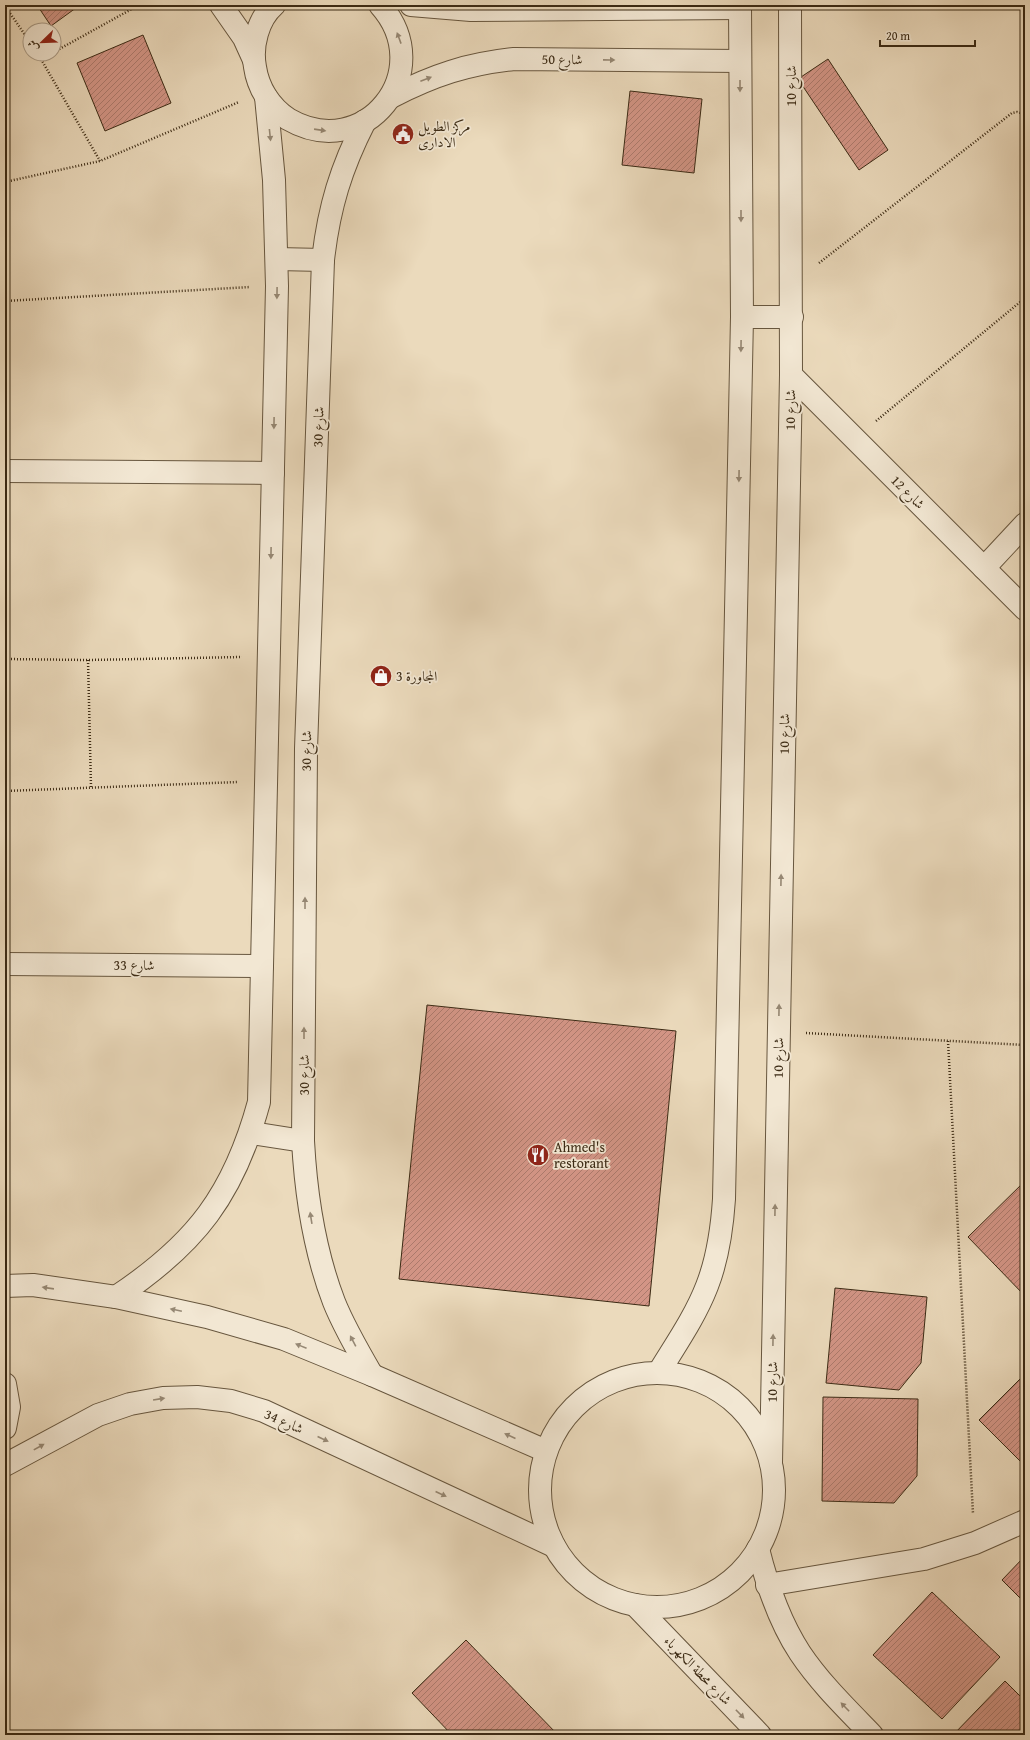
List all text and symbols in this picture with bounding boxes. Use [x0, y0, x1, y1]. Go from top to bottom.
north arrow [22, 22, 62, 62]
scale bar [880, 22, 975, 48]
text: 20 m [886, 27, 910, 44]
one-way arrow [396, 31, 402, 43]
text: ش [23, 38, 42, 54]
street label: شارع 50 [541, 49, 583, 71]
one-way arrow [603, 57, 616, 63]
street label: شارع 10 [781, 66, 803, 106]
one-way arrow [420, 76, 432, 82]
one-way arrow [737, 80, 743, 93]
place label: مركز الطويل الادارى [418, 116, 470, 152]
public building icon: مركز الطويل الادارى [390, 121, 416, 147]
one-way arrow [314, 127, 326, 133]
one-way arrow [267, 129, 273, 141]
one-way arrow [738, 210, 744, 223]
one-way arrow [273, 287, 280, 299]
one-way arrow [738, 340, 744, 353]
street label: شارع 10 [780, 389, 802, 431]
street label: شارع 30 [307, 406, 331, 448]
one-way arrow [271, 417, 277, 430]
one-way arrow [736, 470, 742, 483]
street label: شارع 12 [885, 470, 930, 515]
one-way arrow [268, 547, 274, 560]
shop icon: المجاورة 3 [368, 663, 394, 689]
place label: المجاورة 3 [396, 666, 437, 686]
street label: شارع 10 [774, 713, 796, 755]
street label: شارع 30 [296, 730, 318, 772]
one-way arrow [778, 874, 785, 886]
one-way arrow [302, 896, 308, 909]
street label: شارع 33 [114, 955, 154, 977]
one-way arrow [776, 1003, 782, 1016]
one-way arrow [301, 1026, 307, 1039]
street label: شارع 10 [768, 1037, 790, 1079]
street label: شارع 30 [294, 1055, 316, 1095]
place label: Ahmed's restorant [554, 1137, 609, 1173]
restaurant icon: Ahmed's restorant [525, 1142, 551, 1168]
one-way arrow [772, 1204, 779, 1216]
one-way arrow [308, 1212, 314, 1225]
one-way arrow [42, 1285, 54, 1291]
one-way arrow [169, 1307, 182, 1313]
one-way arrow [770, 1333, 776, 1346]
one-way arrow [350, 1335, 356, 1347]
one-way arrow [294, 1342, 306, 1348]
street label: شارع 10 [762, 1361, 784, 1403]
one-way arrow [153, 1396, 165, 1402]
street label: شارع 34 [260, 1404, 307, 1440]
one-way arrow [504, 1432, 516, 1439]
one-way arrow [317, 1436, 329, 1442]
one-way arrow [33, 1443, 45, 1450]
one-way arrow [435, 1491, 447, 1497]
street label: شارع محطة الكهرباء [658, 1631, 736, 1711]
one-way arrow [840, 1702, 850, 1712]
one-way arrow [735, 1709, 745, 1719]

